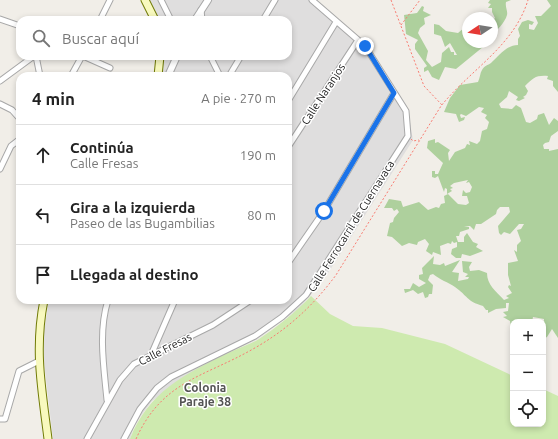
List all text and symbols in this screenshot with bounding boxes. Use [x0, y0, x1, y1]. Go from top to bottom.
north arrow [462, 12, 498, 48]
search box [16, 16, 292, 60]
icon: search [30, 27, 52, 49]
text: Buscar aquí [62, 30, 139, 47]
route end [356, 37, 374, 55]
street label: Calle Naranjos [299, 61, 347, 127]
text: 4 min [32, 89, 75, 108]
text: A pie · 270 m [201, 91, 276, 105]
text: Continúa [70, 139, 134, 156]
icon: ahead [32, 144, 54, 166]
text: 190 m [240, 148, 276, 162]
text: Calle Fresas [70, 156, 138, 170]
street label: Calle Ferrocarril de Cuernavaca [306, 158, 396, 294]
text: Gira a la izquierda [70, 199, 196, 216]
route start [315, 202, 333, 220]
icon: left [32, 204, 54, 226]
text: 80 m [247, 208, 276, 222]
text: Paseo de las Bugambilias [70, 216, 215, 230]
icon: arrive [32, 264, 54, 286]
text: Llegada al destino [70, 266, 199, 283]
map controls [510, 319, 546, 427]
button: + [510, 319, 546, 355]
street label: Calle Fresas [137, 330, 194, 367]
button: − [510, 355, 546, 391]
district label: Colonia Paraje 38 [179, 381, 231, 408]
button: locate [510, 391, 546, 427]

